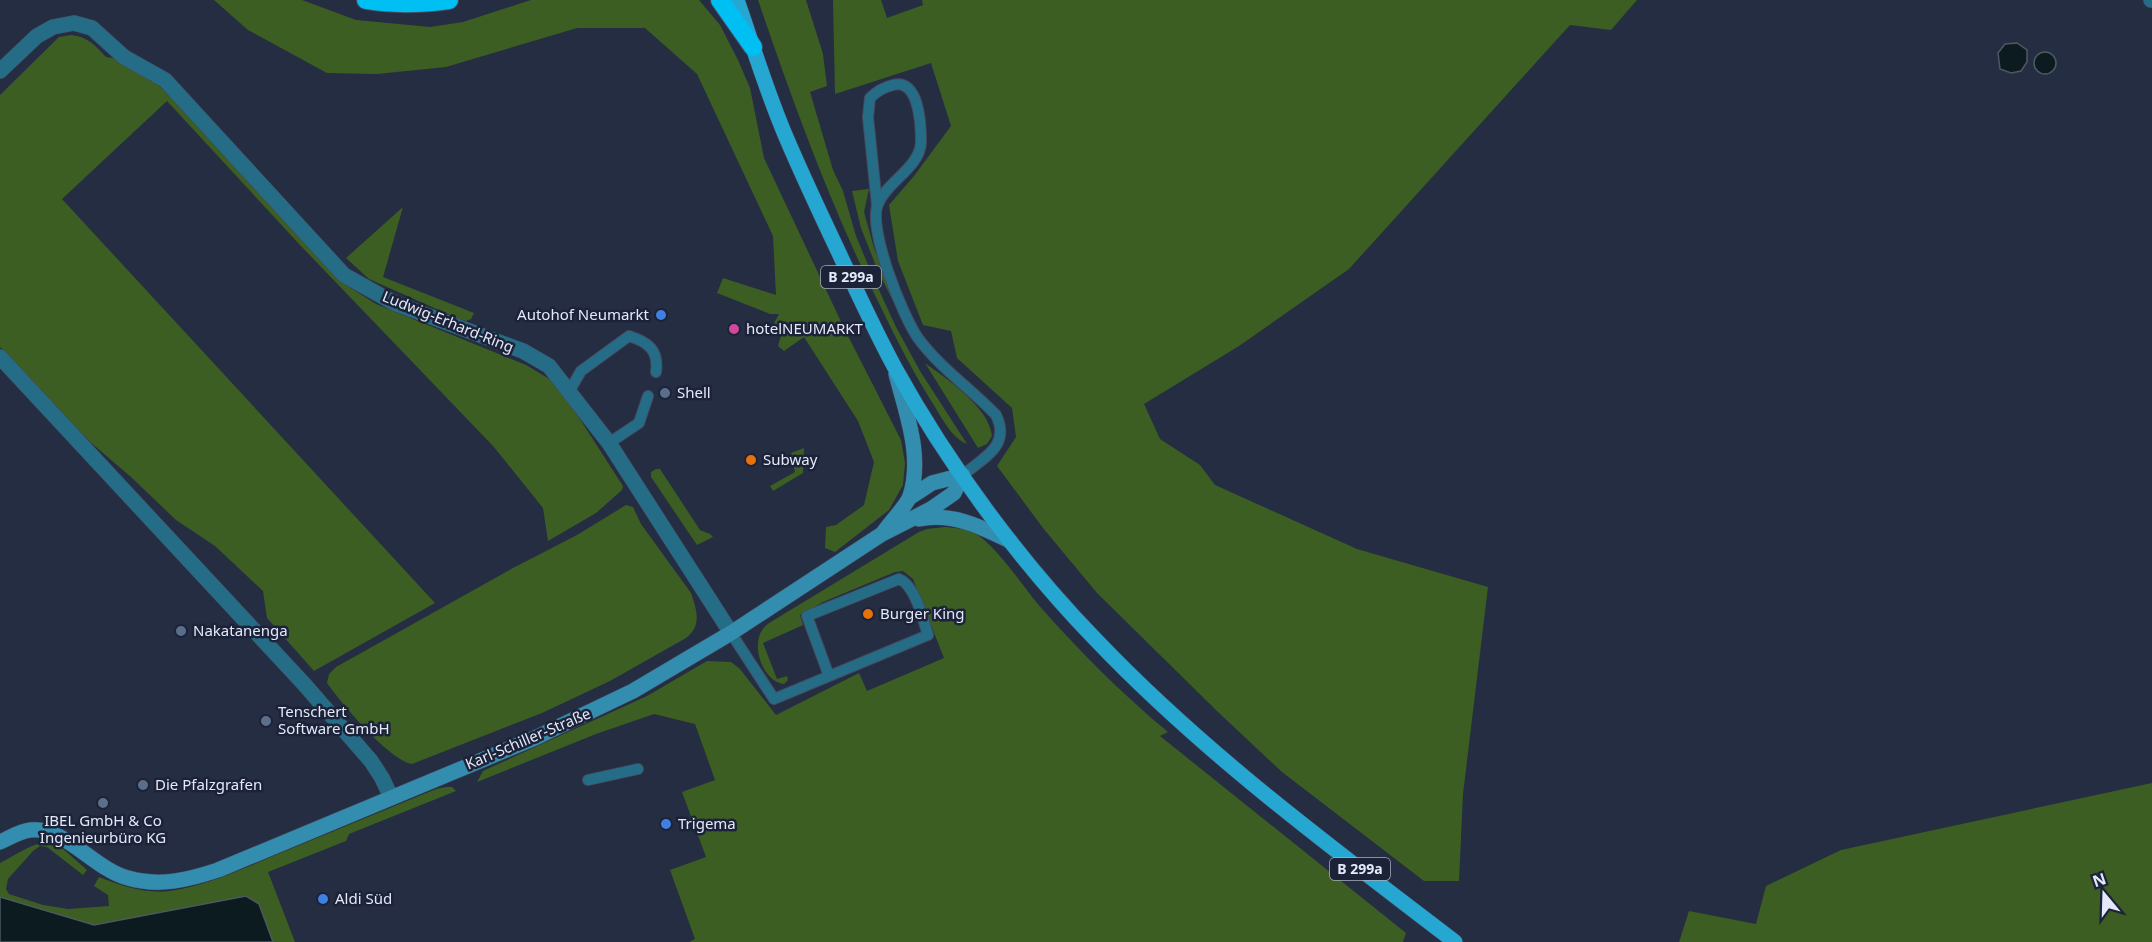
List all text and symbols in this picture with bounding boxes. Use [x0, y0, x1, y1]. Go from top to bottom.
road number: B 299a [821, 266, 881, 288]
street label: Ludwig-Erhard-Ring [380, 286, 517, 357]
place label: Autohof Neumarkt [517, 304, 650, 324]
marker: Autohof Neumarkt [654, 308, 668, 322]
place label: hotelNEUMARKT [746, 318, 864, 338]
marker: hotelNEUMARKT [727, 322, 741, 336]
place label: Shell [677, 382, 711, 402]
marker: Shell [658, 386, 672, 400]
place label: Subway [763, 449, 818, 469]
marker: Subway [744, 453, 758, 467]
place label: Burger King [880, 603, 965, 623]
marker: Burger King [861, 607, 875, 621]
place label: Nakatanenga [193, 620, 288, 640]
marker: Nakatanenga [174, 624, 188, 638]
place label: Tenschert Software GmbH [278, 701, 390, 738]
street label: Karl-Schiller-Straße [462, 703, 593, 774]
marker: Tenschert Software GmbH [259, 714, 273, 728]
place label: Die Pfalzgrafen [155, 774, 262, 794]
marker: Die Pfalzgrafen [136, 778, 150, 792]
marker: IBEL GmbH & Co Ingenieurbüro KG [96, 796, 110, 810]
place label: IBEL GmbH & Co Ingenieurbüro KG [40, 810, 166, 847]
place label: Trigema [678, 813, 736, 833]
marker: Trigema [659, 817, 673, 831]
road number: B 299a [1330, 858, 1390, 880]
north arrow [2074, 864, 2134, 924]
text: N [2089, 867, 2109, 892]
place label: Aldi Süd [335, 888, 392, 908]
marker: Aldi Süd [316, 892, 330, 906]

